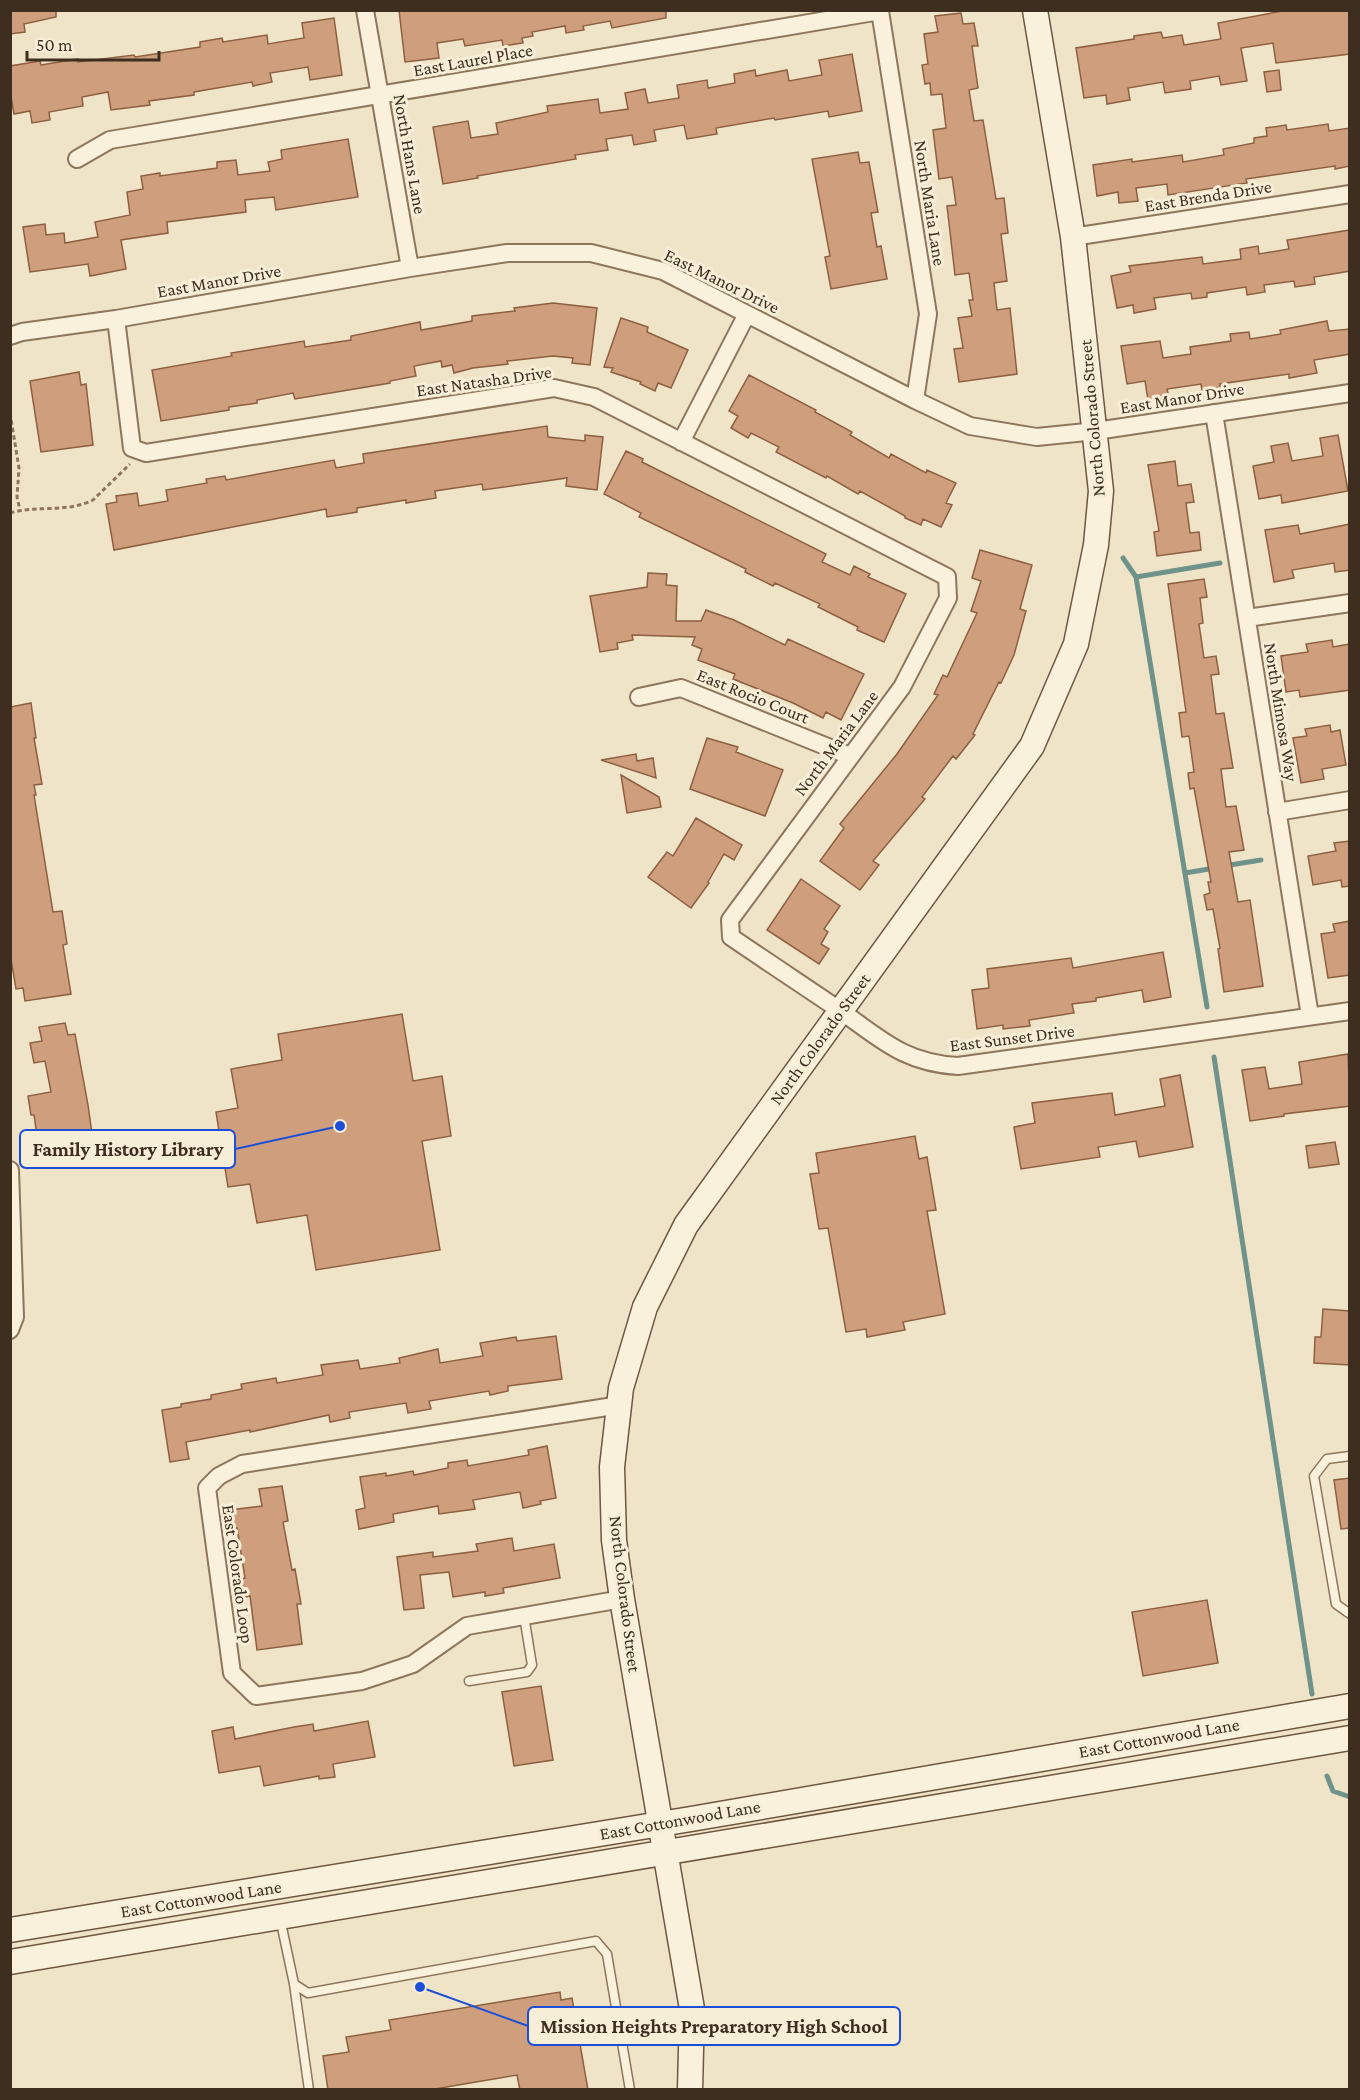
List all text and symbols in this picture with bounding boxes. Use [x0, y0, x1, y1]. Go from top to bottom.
scale bar [27, 24, 159, 62]
text: 50 m [36, 35, 73, 55]
street label: East Laurel Place [412, 40, 534, 80]
street label: North Hans Lane [390, 93, 430, 216]
street label: North Maria Lane [910, 139, 950, 267]
street label: East Brenda Drive [1143, 176, 1273, 216]
street label: East Manor Drive [661, 245, 783, 317]
street label: East Manor Drive [156, 260, 283, 302]
street label: North Colorado Street [1075, 338, 1109, 497]
street label: East Natasha Drive [415, 362, 553, 400]
street label: East Manor Drive [1119, 378, 1246, 418]
street label: North Mimosa Way [1260, 641, 1302, 783]
street label: East Rocio Court [694, 664, 813, 728]
street label: North Maria Lane [790, 686, 882, 800]
street label: North Colorado Street [766, 969, 875, 1109]
street label: East Sunset Drive [948, 1020, 1076, 1056]
callout: Family History Library [20, 1130, 235, 1168]
text: Family History Library [32, 1138, 224, 1160]
street label: East Colorado Loop [218, 1503, 258, 1645]
street label: North Colorado Street [605, 1515, 645, 1674]
street label: East Cottonwood Lane [1077, 1714, 1241, 1762]
street label: East Cottonwood Lane [598, 1796, 762, 1844]
street label: East Cottonwood Lane [119, 1876, 283, 1922]
callout: Mission Heights Preparatory High School [528, 2007, 900, 2045]
text: Mission Heights Preparatory High School [540, 2015, 888, 2037]

